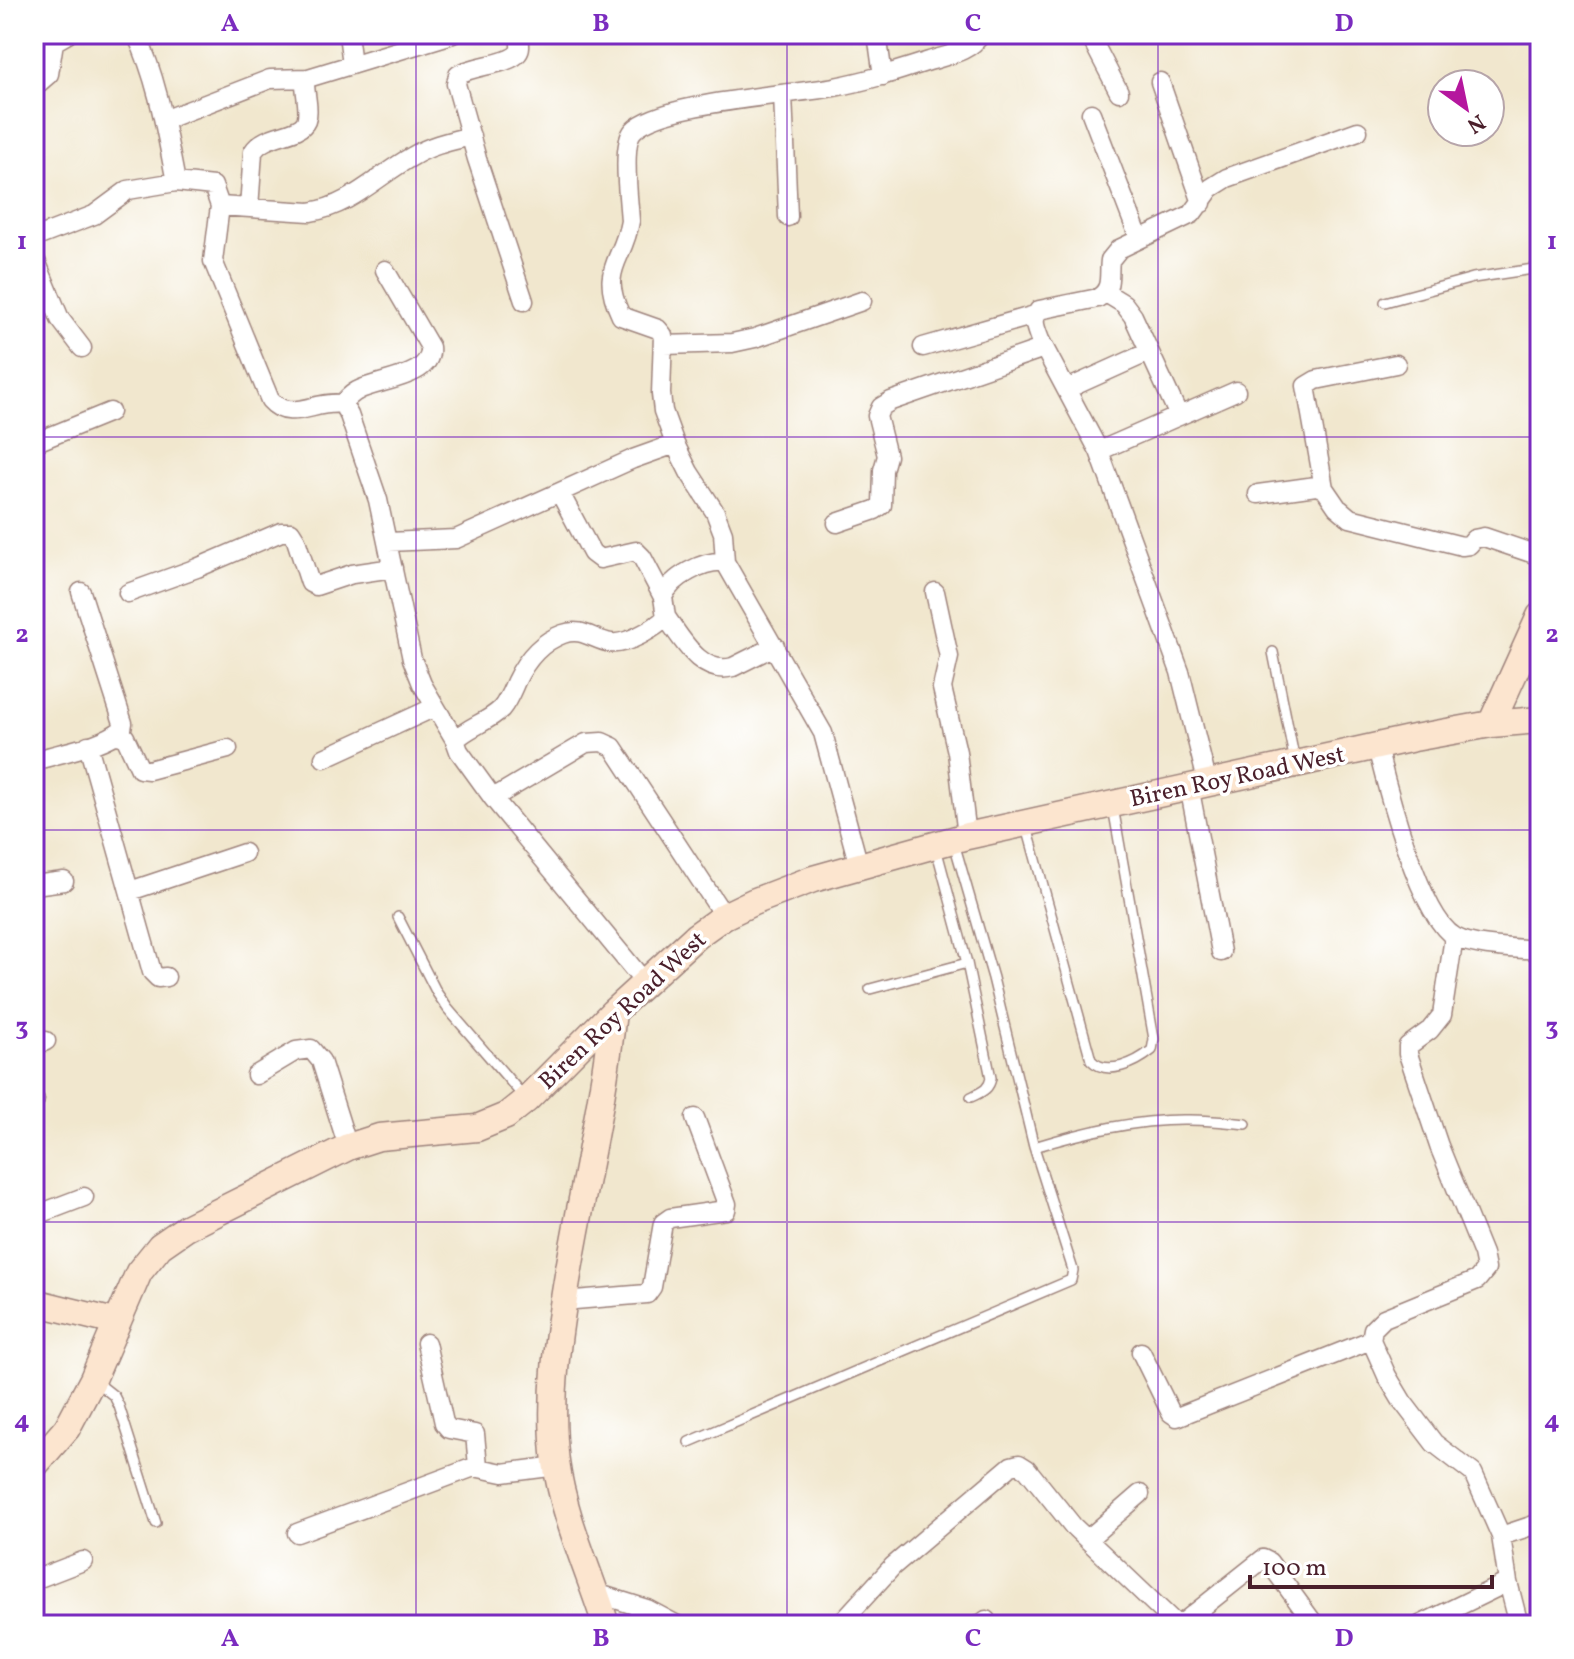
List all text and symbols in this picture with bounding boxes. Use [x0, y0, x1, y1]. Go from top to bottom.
text: A [221, 6, 240, 42]
text: B [592, 6, 610, 42]
text: C [965, 6, 981, 42]
text: D [1334, 6, 1354, 42]
north arrow [1426, 68, 1506, 148]
text: N [1460, 105, 1491, 140]
text: 1 [17, 224, 27, 260]
text: 1 [1547, 224, 1557, 260]
text: 2 [15, 617, 29, 653]
text: 2 [1545, 617, 1559, 653]
street label: Biren Roy Road West [1127, 739, 1348, 817]
street label: Biren Roy Road West [532, 924, 715, 1098]
text: 3 [15, 1010, 29, 1046]
text: 3 [1545, 1010, 1559, 1046]
text: 4 [14, 1403, 30, 1439]
text: 4 [1544, 1403, 1560, 1439]
scale bar [1250, 1539, 1492, 1589]
text: 100 m [1262, 1552, 1327, 1586]
text: A [221, 1621, 240, 1657]
text: B [592, 1621, 610, 1657]
text: C [965, 1621, 981, 1657]
text: D [1334, 1621, 1354, 1657]

